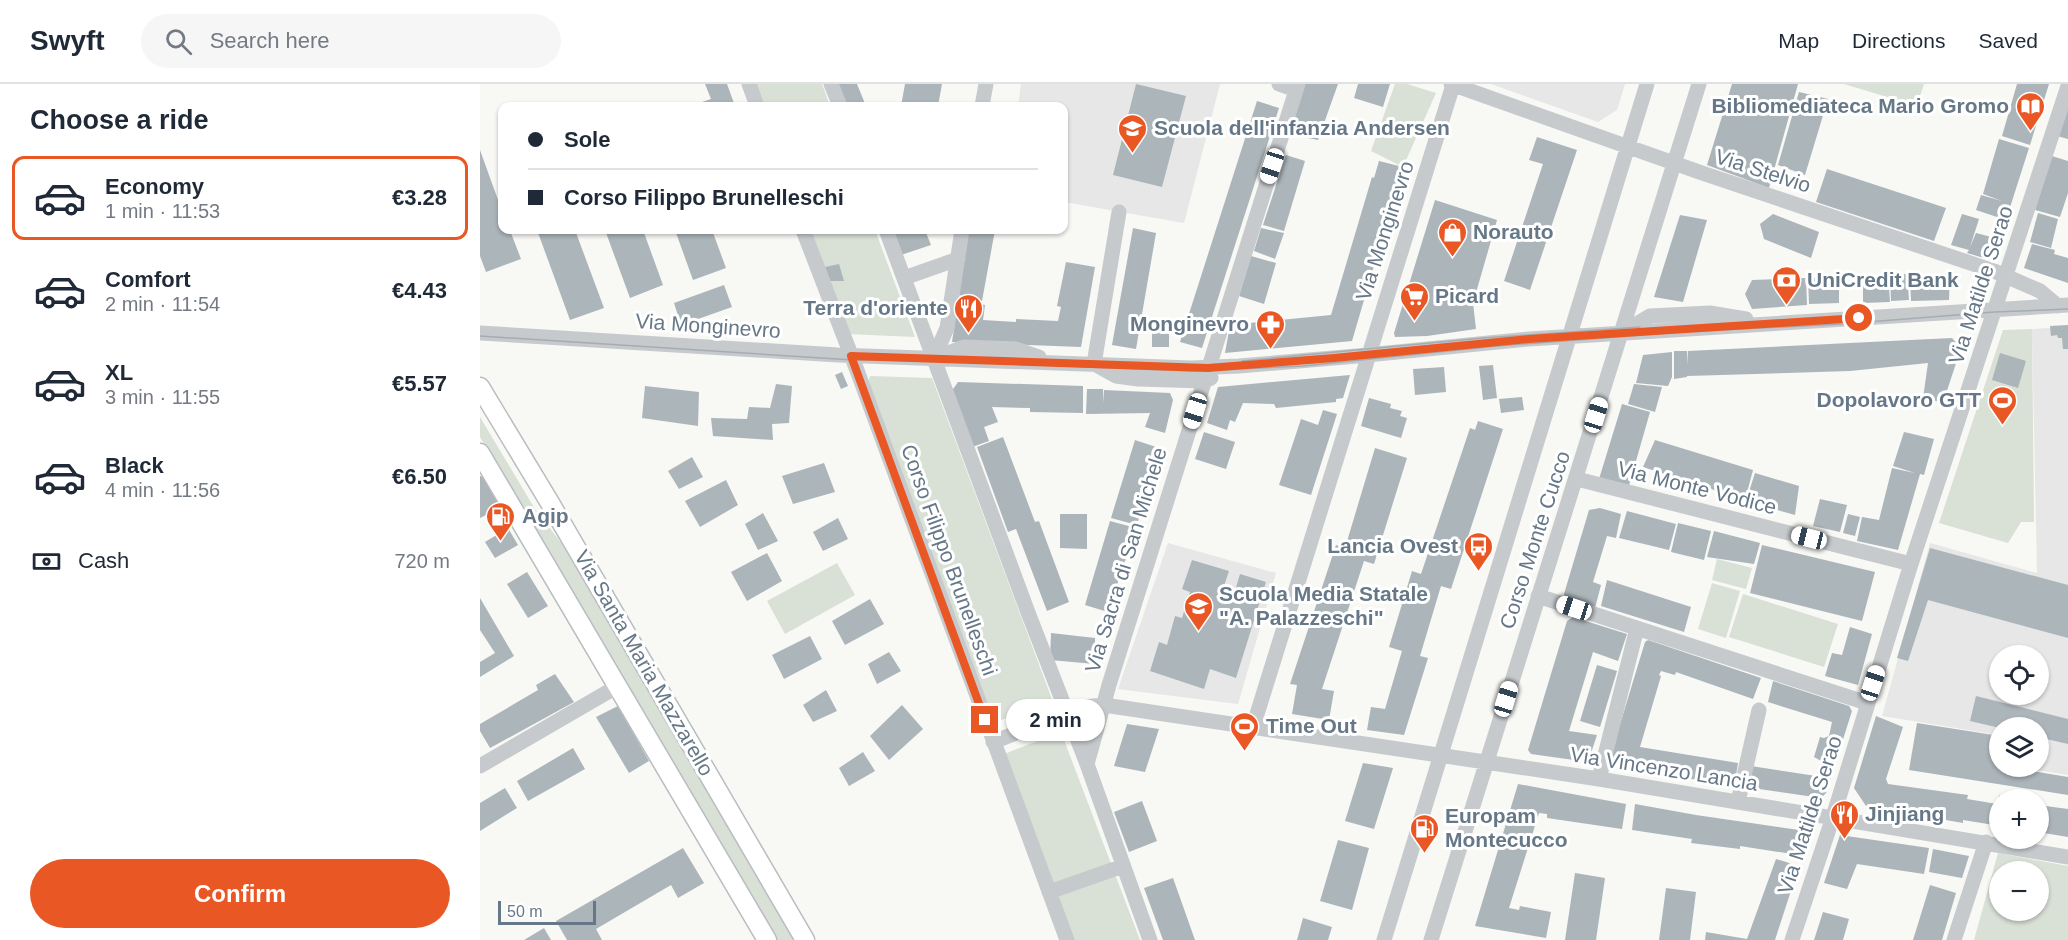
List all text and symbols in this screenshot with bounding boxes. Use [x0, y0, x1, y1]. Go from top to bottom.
search box [141, 14, 561, 68]
text: Swyft [30, 25, 105, 56]
icon: search [162, 25, 195, 58]
text: Search here [210, 28, 330, 53]
text: Map [1778, 29, 1819, 52]
text: Directions [1852, 29, 1945, 52]
text: Saved [1978, 29, 2038, 52]
library icon: Bibliomediateca Mario Gromo [2014, 90, 2046, 132]
place label: Bibliomediateca Mario Gromo [1711, 94, 2009, 117]
text: Choose a ride [30, 105, 209, 135]
school or university icon: Scuola dell'infanzia Andersen [1117, 112, 1149, 154]
place label: Scuola dell'infanzia Andersen [1154, 116, 1450, 139]
text: Sole [564, 127, 610, 152]
street label: Via Stelvio [1713, 144, 1814, 197]
car [1258, 146, 1286, 186]
street label: Via Monginevro [1351, 158, 1418, 304]
icon: car [33, 171, 87, 225]
text: Economy [105, 174, 204, 199]
text: €3.28 [392, 185, 447, 210]
text: Corso Filippo Brunelleschi [564, 185, 844, 210]
text: 1 min · 11:53 [105, 200, 220, 222]
street label: Via Matilde Serao [1944, 203, 2017, 367]
shop icon: Norauto [1436, 216, 1468, 258]
place label: Norauto [1473, 220, 1554, 243]
icon: car [33, 264, 87, 318]
bank icon: UniCredit Bank [1770, 264, 1802, 306]
text: Comfort [105, 267, 191, 292]
place label: UniCredit Bank [1807, 268, 1959, 291]
text: €4.43 [392, 278, 447, 303]
supermarket icon: Picard [1398, 280, 1430, 322]
place label: Picard [1435, 284, 1499, 307]
restaurant icon: Terra d'oriente [953, 292, 985, 334]
text: 2 min · 11:54 [105, 293, 220, 315]
place label: Terra d'oriente [803, 296, 948, 319]
route start [1845, 304, 1872, 331]
pharmacy icon: Monginevro [1254, 308, 1286, 350]
street label: Via Monginevro [635, 309, 781, 342]
place label: Monginevro [1130, 312, 1249, 335]
icon: car [33, 357, 87, 411]
text: XL [105, 360, 133, 385]
text: €5.57 [392, 371, 447, 396]
sports icon: Dopolavoro GTT [1986, 384, 2018, 426]
text: 3 min · 11:55 [105, 386, 220, 408]
place label: Dopolavoro GTT [1817, 388, 1981, 411]
car [1181, 391, 1209, 431]
car [1582, 395, 1610, 435]
street label: Corso Filippo Brunelleschi [897, 441, 1002, 678]
street label: Via Sacra di San Michele [1080, 444, 1171, 675]
street label: Corso Monte Cucco [1495, 448, 1574, 632]
icon: car [33, 450, 87, 504]
text: Black [105, 453, 164, 478]
street label: Via Monte Vodice [1615, 457, 1779, 518]
text: €6.50 [392, 464, 447, 489]
text: 4 min · 11:56 [105, 479, 220, 501]
fuel station icon: Agip [485, 500, 517, 542]
place label: Agip [522, 504, 569, 527]
car [1789, 525, 1829, 551]
bus stop icon: Lancia Ovest [1463, 530, 1495, 572]
place label: Lancia Ovest [1327, 534, 1458, 557]
icon: cash [30, 545, 63, 578]
street label: Via Santa Maria Mazzarello [570, 546, 718, 780]
text: Cash [78, 548, 129, 573]
text: 720 m [394, 550, 450, 572]
place label: Scuola Media Statale "A. Palazzeschi" [1219, 582, 1428, 629]
school or university icon: Scuola Media Statale "A. Palazzeschi" [1182, 590, 1214, 632]
car [1554, 594, 1594, 622]
map controls [1989, 645, 2049, 921]
button: locate [1989, 645, 2049, 705]
car [1859, 663, 1887, 703]
car [1492, 679, 1520, 719]
callout: 2 min [1006, 699, 1105, 741]
route end [971, 706, 998, 733]
text: 2 min [1029, 709, 1082, 731]
sports icon: Time Out [1229, 710, 1261, 752]
place label: Time Out [1266, 714, 1357, 737]
button: layers [1989, 717, 2049, 777]
street label: Via Matilde Serao [1773, 733, 1846, 897]
street label: Via Vincenzo Lancia [1569, 742, 1760, 795]
button: + [1989, 789, 2049, 849]
restaurant icon: Jinjiang [1828, 798, 1860, 840]
place label: Jinjiang [1865, 802, 1944, 825]
place label: Europam Montecucco [1445, 804, 1568, 851]
fuel station icon: Europam Montecucco [1408, 812, 1440, 854]
button: Confirm [30, 859, 450, 928]
button: − [1989, 861, 2049, 921]
scale bar [498, 898, 596, 926]
text: 50 m [507, 903, 543, 920]

